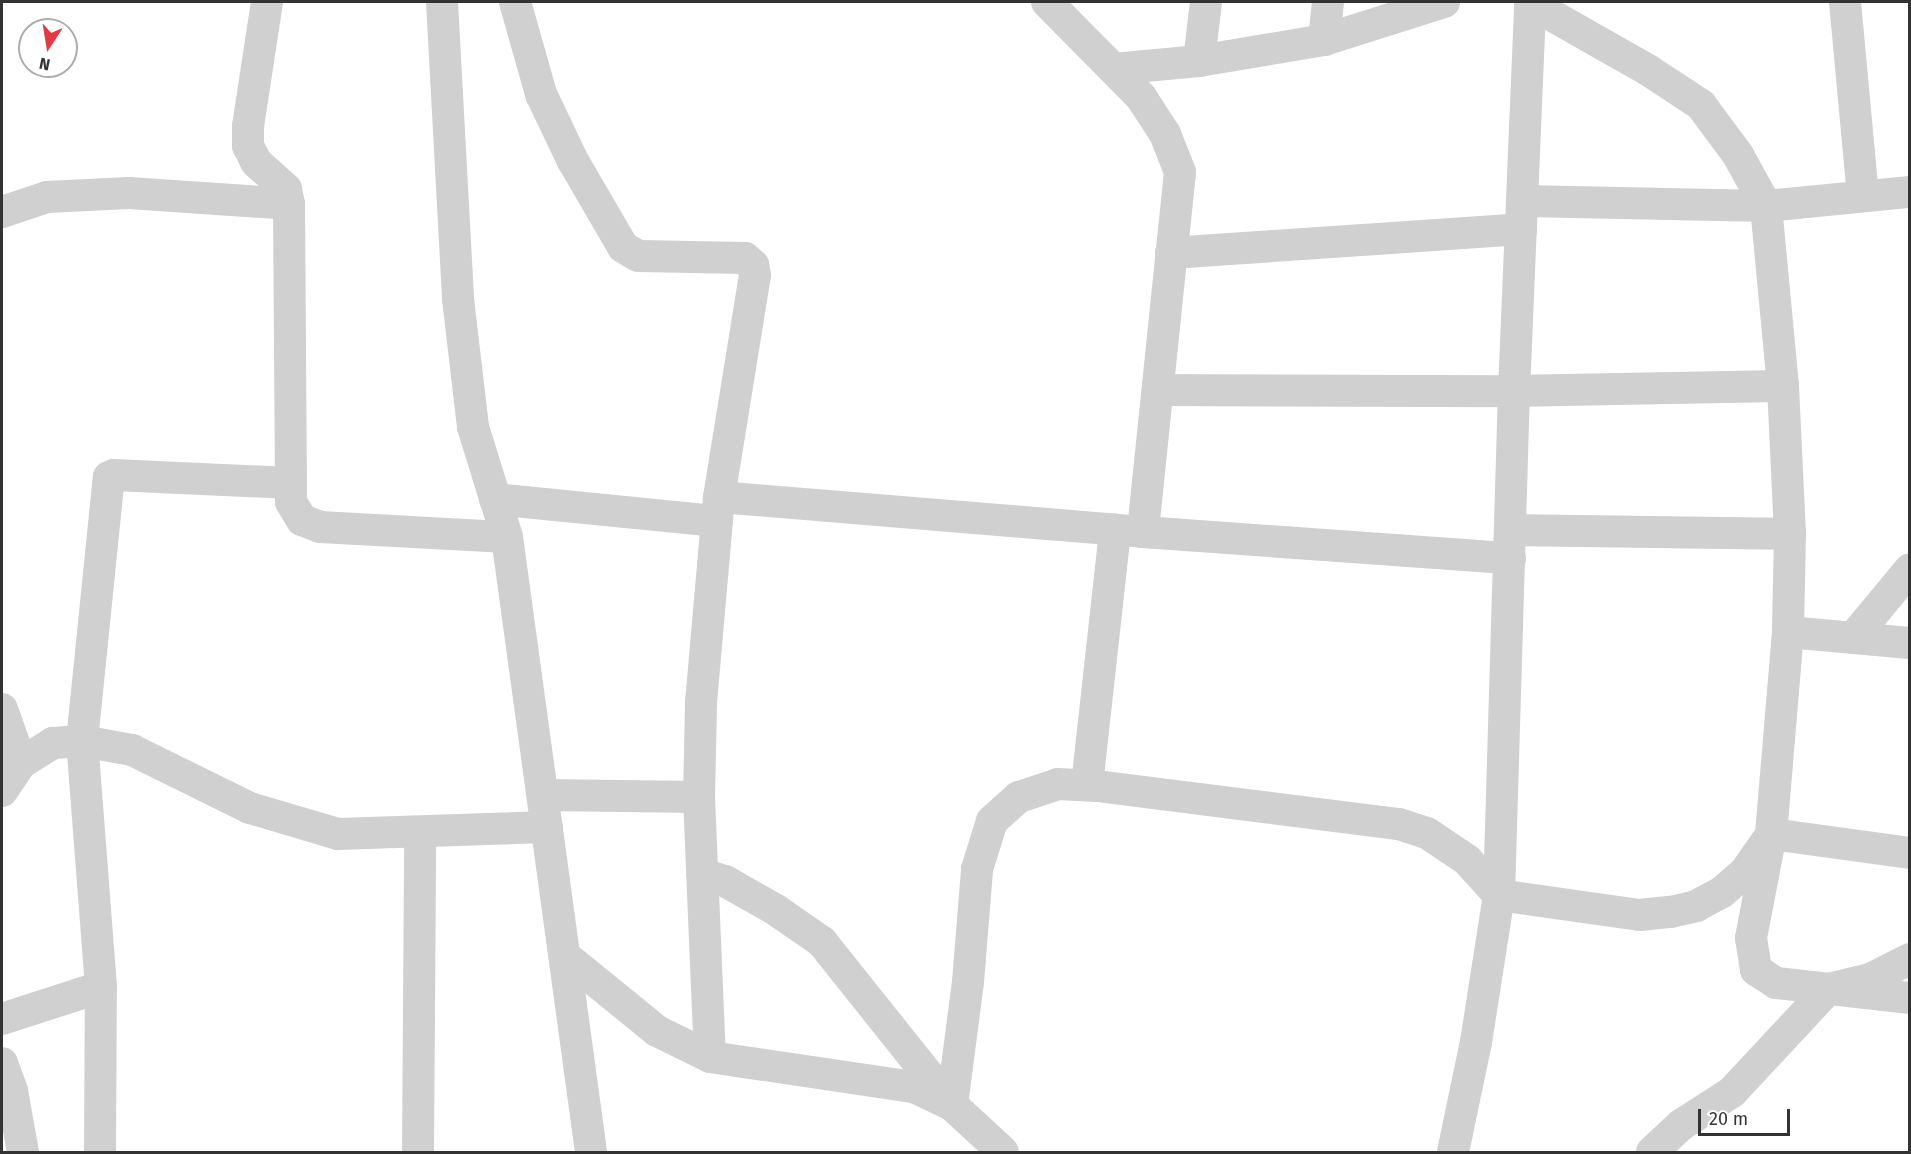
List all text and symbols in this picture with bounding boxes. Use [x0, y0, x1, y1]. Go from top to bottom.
north arrow [18, 18, 78, 78]
text: N [37, 54, 52, 75]
scale bar [1701, 1097, 1792, 1135]
text: 20 m [1709, 1108, 1748, 1130]

